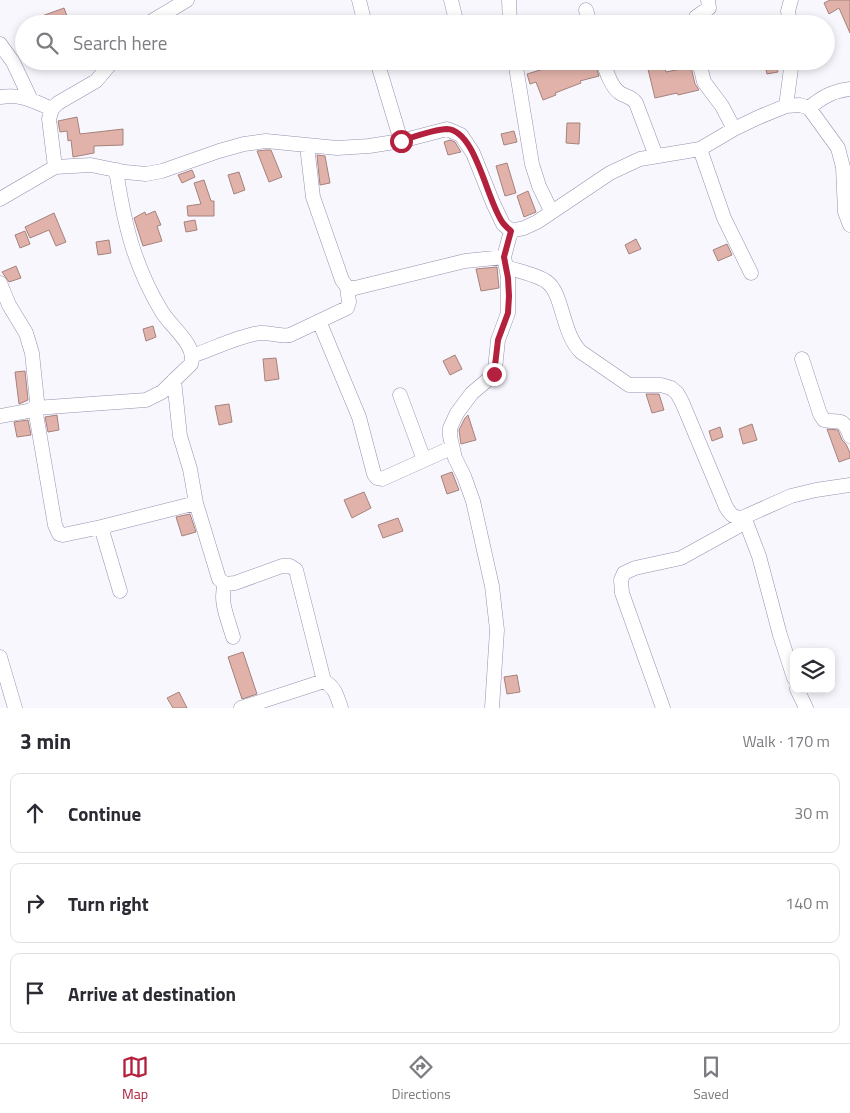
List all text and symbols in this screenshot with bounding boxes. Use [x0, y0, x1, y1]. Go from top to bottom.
search box [15, 15, 835, 70]
text: Search here [73, 28, 167, 57]
icon: search [33, 29, 61, 57]
route start [390, 130, 413, 153]
route end [483, 363, 506, 386]
map controls [790, 648, 835, 693]
button: layers [790, 648, 835, 693]
text: 3 min [20, 725, 71, 757]
text: Walk · 170 m [742, 729, 830, 753]
icon: ahead [21, 799, 49, 827]
text: Continue [68, 799, 141, 828]
text: 30 m [794, 801, 829, 825]
icon: right [21, 889, 49, 917]
text: Turn right [68, 889, 149, 918]
text: 140 m [785, 891, 829, 915]
icon: arrive [21, 979, 49, 1007]
text: Arrive at destination [68, 979, 236, 1008]
tab: Map [121, 1053, 149, 1104]
tab: Directions [391, 1053, 451, 1104]
tab: Saved [693, 1053, 729, 1104]

